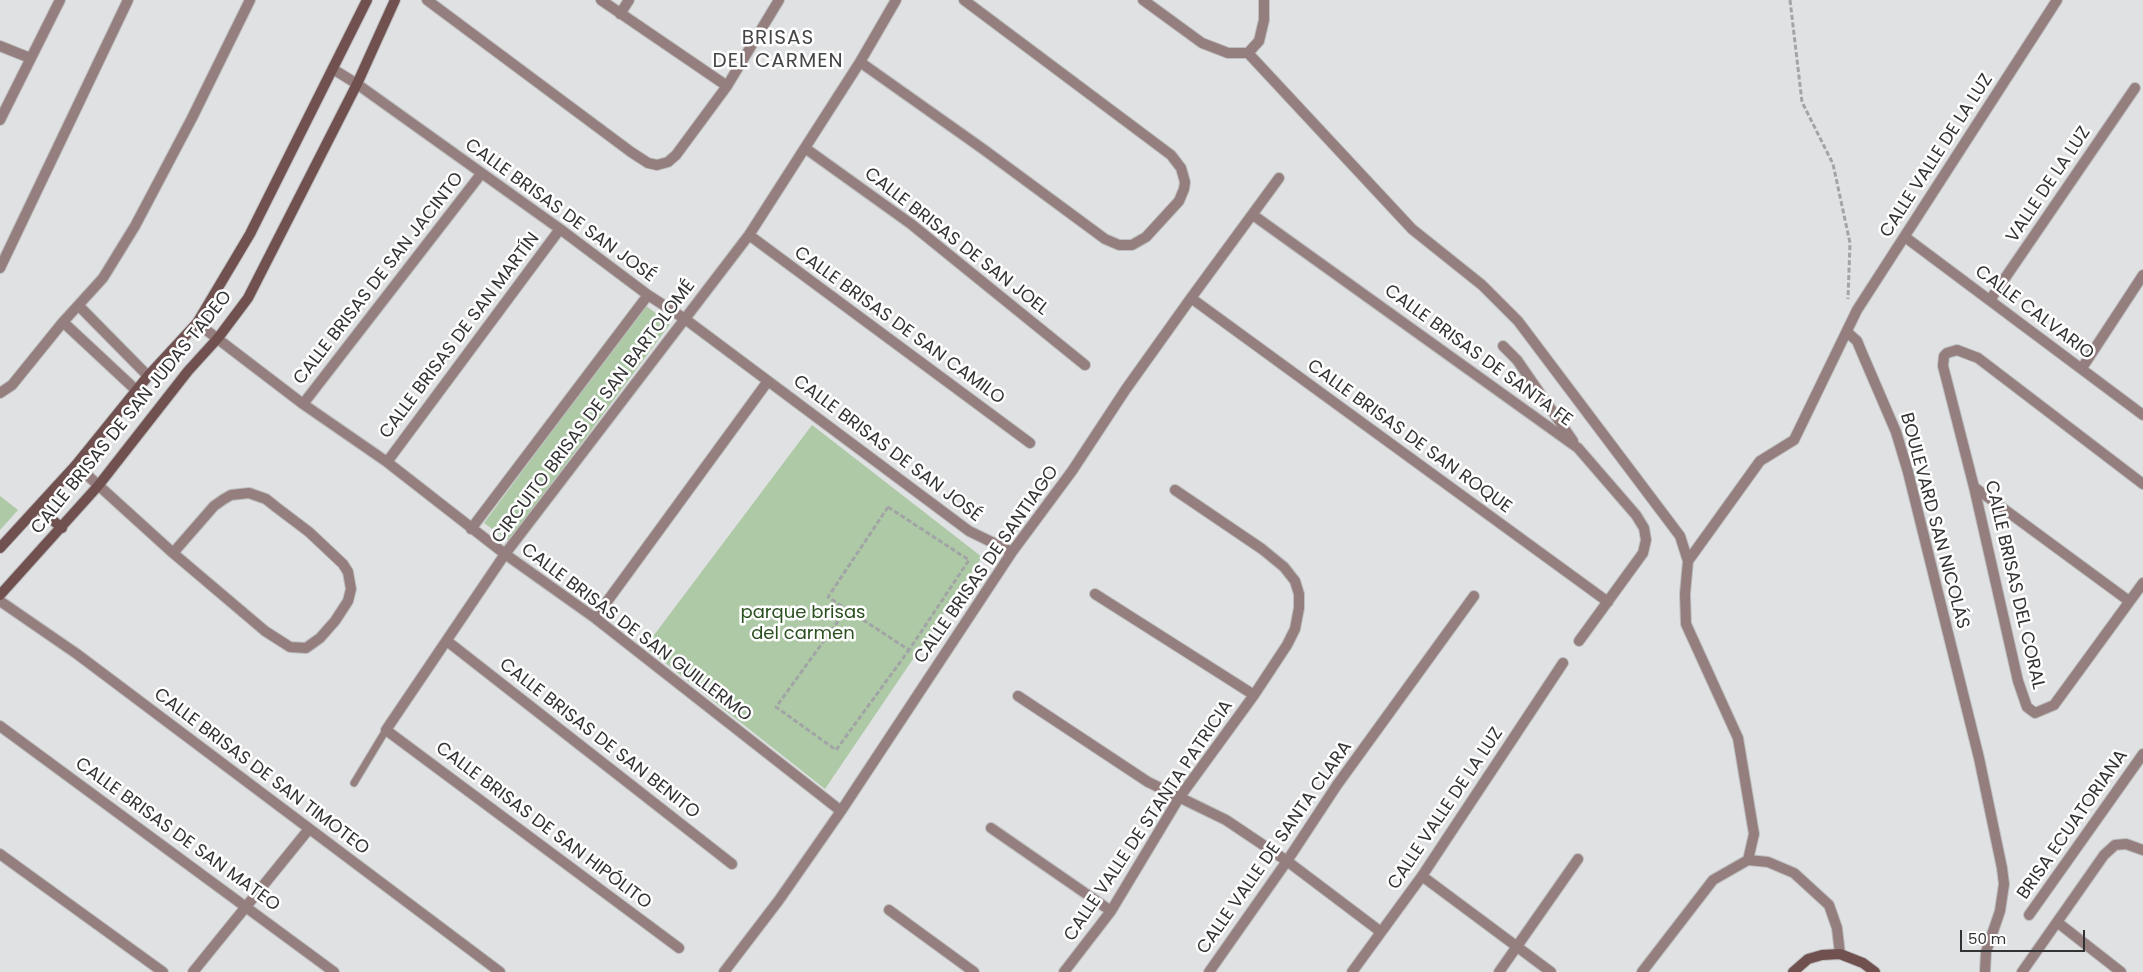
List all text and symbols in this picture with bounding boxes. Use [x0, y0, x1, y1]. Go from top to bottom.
district label: BRISAS DEL CARMEN [711, 27, 845, 74]
street label: CALLE VALLE DE LA LUZ [1876, 70, 1998, 242]
street label: VALLE DE LA LUZ [2002, 123, 2096, 247]
street label: CALLE BRISAS DE SAN JOSÉ [460, 135, 660, 287]
street label: CALLE BRISAS DE SAN JOEL [860, 163, 1052, 321]
street label: CALLE BRISAS DE SAN JACINTO [289, 169, 469, 389]
street label: CALLE BRISAS DE SAN MARTÍN [375, 229, 545, 443]
street label: CALLE BRISAS DE SAN CAMILO [790, 242, 1008, 410]
street label: CALLE CALVARIO [1970, 261, 2098, 365]
street label: CIRCUITO BRISAS DE SAN BARTOLOMÉ [488, 276, 700, 548]
street label: CALLE BRISAS DE SANTA FE [1380, 280, 1576, 432]
street label: CALLE BRISAS DE SAN JUDAS TADEO [27, 287, 237, 539]
street label: CALLE BRISAS DE SAN ROQUE [1302, 355, 1516, 519]
street label: CALLE BRISAS DE SAN JOSÉ [788, 371, 986, 527]
street label: BOULEVARD SAN NICOLÁS [1895, 411, 1973, 631]
street label: CALLE BRISAS DE SANTIAGO [910, 462, 1064, 668]
street label: CALLE BRISAS DEL CORAL [1979, 479, 2049, 691]
street label: CALLE BRISAS DE SAN GUILLERMO [517, 539, 755, 727]
park label: parque brisas del carmen [741, 602, 865, 644]
street label: CALLE BRISAS DE SAN BENITO [495, 654, 703, 824]
street label: CALLE BRISAS DE SAN TIMOTEO [149, 684, 373, 860]
street label: CALLE VALLE DE STANTA PATRICIA [1060, 696, 1238, 946]
street label: CALLE VALLE DE LA LUZ [1384, 724, 1508, 894]
street label: CALLE VALLE DE SANTA CLARA [1193, 737, 1357, 959]
street label: CALLE BRISAS DE SAN HIPÓLITO [431, 738, 655, 914]
street label: BRISA ECUATORIANA [2013, 746, 2133, 904]
street label: CALLE BRISAS DE SAN MATEO [70, 753, 284, 917]
scale bar [1963, 920, 2088, 952]
text: 50 m [1968, 928, 2006, 949]

